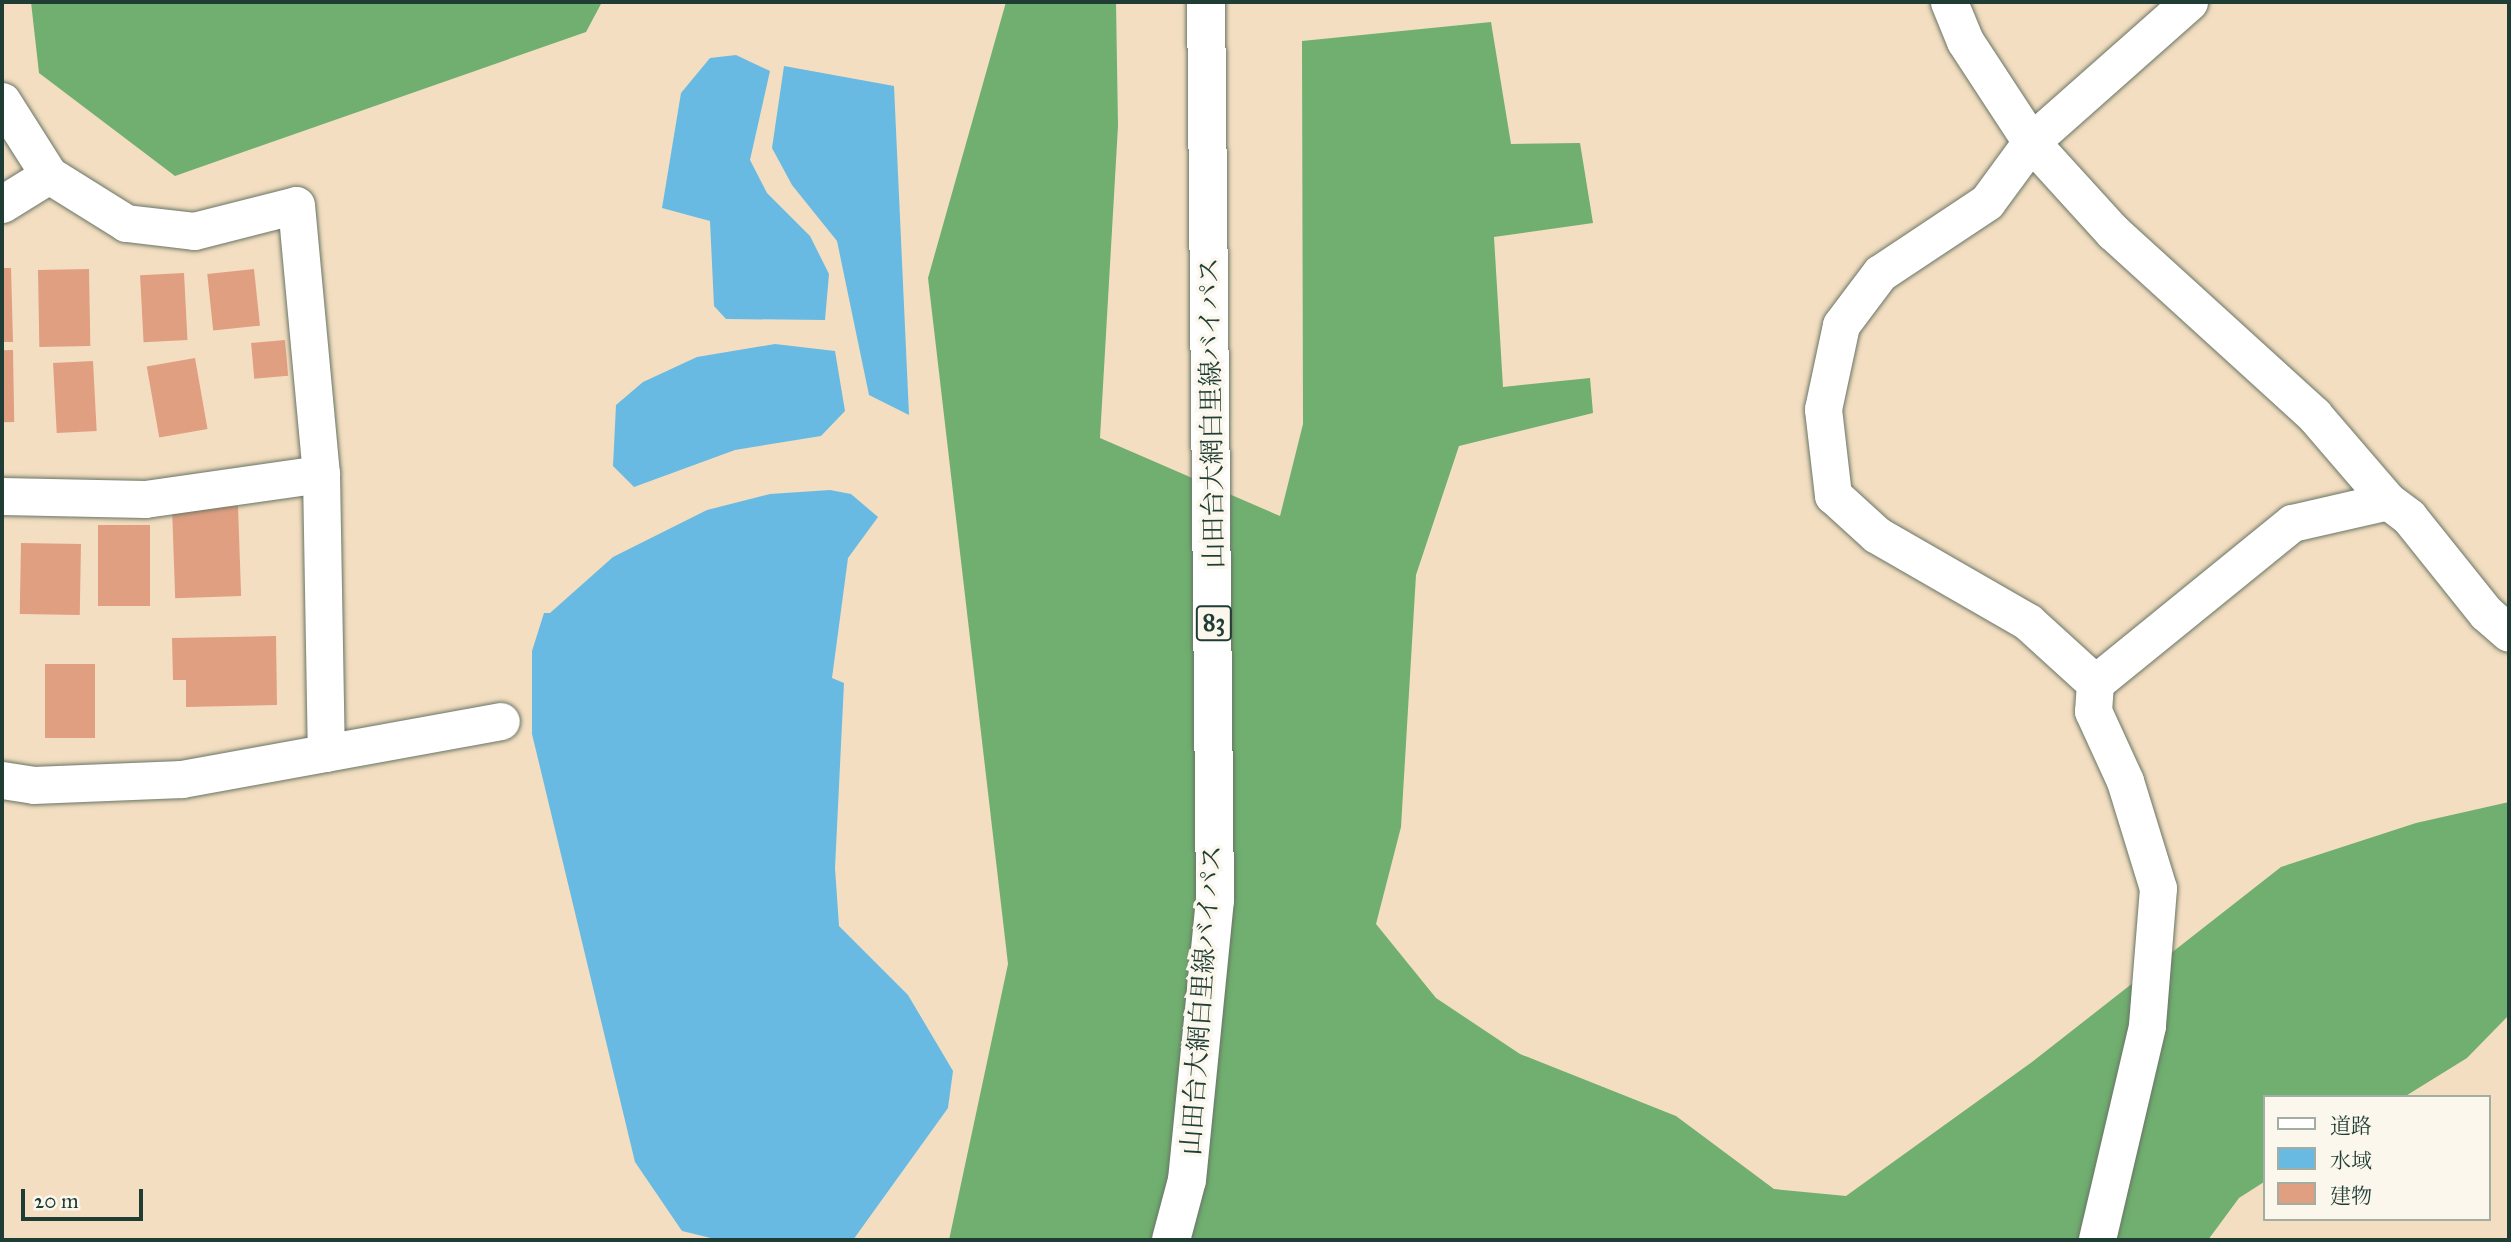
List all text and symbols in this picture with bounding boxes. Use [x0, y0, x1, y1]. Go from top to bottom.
street label: 山田台大網白里線バイパス [1194, 257, 1230, 569]
road number: 83 [1195, 602, 1233, 644]
street label: 山田台大網白里線バイパス [1176, 843, 1228, 1157]
legend [2262, 1095, 2490, 1221]
text: 道路 [2330, 1113, 2372, 1139]
text: 水域 [2330, 1148, 2372, 1174]
scale bar [24, 1176, 147, 1220]
text: 建物 [2330, 1183, 2372, 1209]
text: 20 m [34, 1188, 79, 1214]

